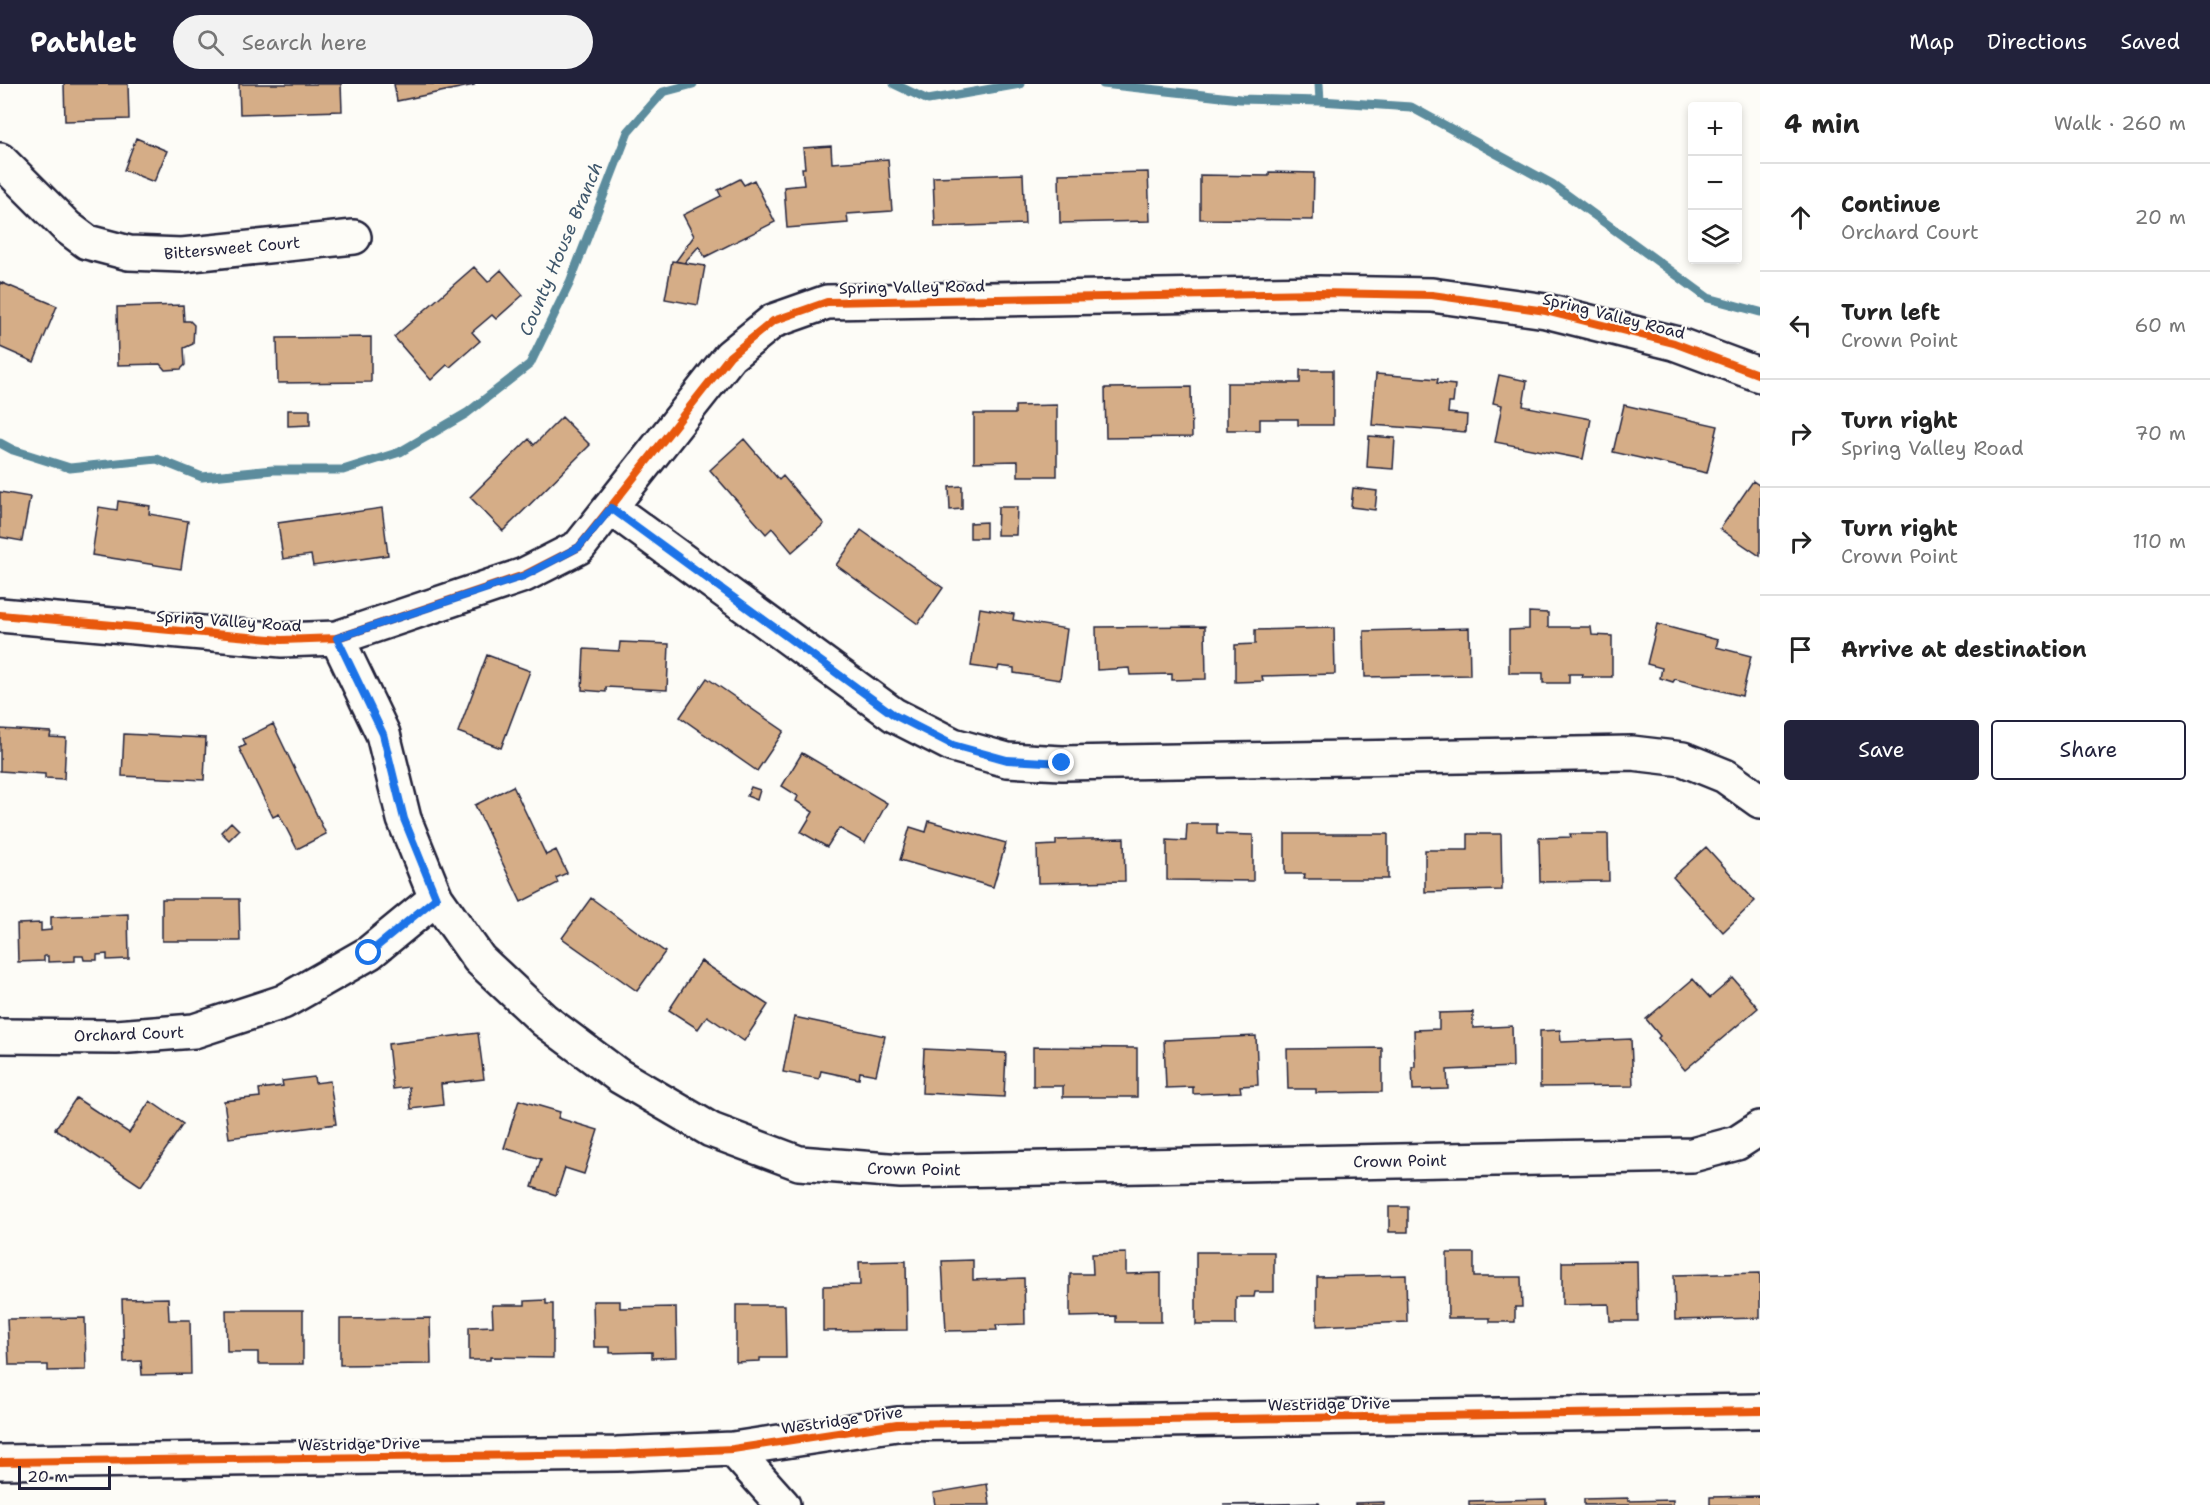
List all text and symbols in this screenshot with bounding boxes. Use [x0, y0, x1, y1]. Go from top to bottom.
search box [173, 15, 593, 69]
text: Pathlet [30, 23, 137, 61]
icon: search [194, 26, 227, 59]
text: Search here [242, 28, 367, 57]
text: Map [1909, 28, 1954, 56]
text: Directions [1987, 28, 2087, 56]
text: Saved [2120, 28, 2180, 56]
map controls [1688, 102, 1742, 264]
button: + [1688, 102, 1742, 156]
text: 4 min [1784, 106, 1860, 141]
text: Walk · 260 m [2054, 110, 2186, 136]
button: − [1688, 156, 1742, 210]
water label: County House Branch [513, 158, 609, 340]
text: Continue [1841, 190, 1941, 219]
icon: ahead [1784, 201, 1817, 234]
text: 20 m [2135, 204, 2186, 230]
button: layers [1688, 210, 1742, 264]
text: Orchard Court [1841, 219, 1979, 245]
street label: Bittersweet Court [163, 232, 301, 264]
street label: Spring Valley Road [839, 275, 985, 299]
street label: Spring Valley Road [1541, 288, 1687, 344]
text: Turn left [1841, 298, 1940, 327]
icon: left [1784, 309, 1817, 342]
text: 60 m [2134, 312, 2186, 338]
text: Crown Point [1841, 327, 1958, 353]
text: Turn right [1841, 406, 1958, 435]
icon: right [1784, 417, 1817, 450]
text: 70 m [2134, 420, 2186, 446]
text: Spring Valley Road [1841, 435, 2024, 461]
text: Turn right [1841, 514, 1958, 543]
icon: right [1784, 525, 1817, 558]
text: 110 m [2132, 528, 2186, 554]
text: Crown Point [1841, 543, 1958, 569]
street label: Spring Valley Road [155, 605, 303, 637]
icon: arrive [1784, 633, 1817, 666]
text: Arrive at destination [1841, 635, 2087, 664]
button: Save [1784, 720, 1979, 780]
button: Share [1991, 720, 2186, 780]
route end [1048, 749, 1074, 775]
route start [355, 939, 381, 965]
street label: Orchard Court [74, 1022, 184, 1046]
street label: Crown Point [1353, 1150, 1447, 1172]
street label: Crown Point [867, 1158, 961, 1180]
street label: Westridge Drive [1267, 1392, 1391, 1416]
street label: Westridge Drive [780, 1401, 904, 1439]
street label: Westridge Drive [297, 1432, 421, 1456]
scale bar [18, 1463, 111, 1490]
text: 20 m [27, 1466, 68, 1487]

